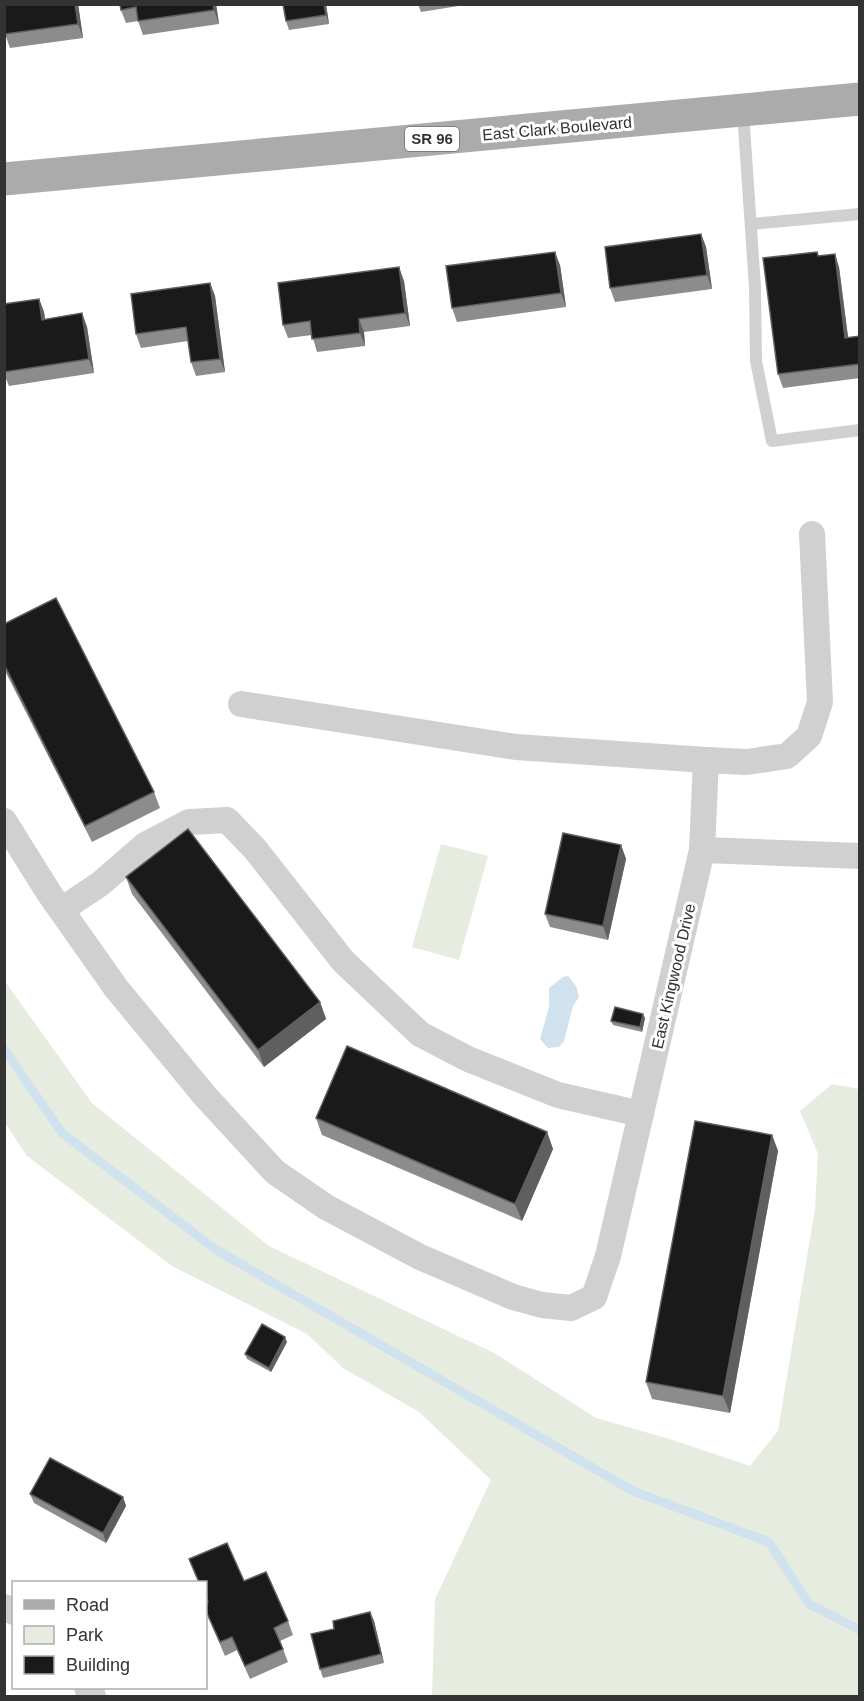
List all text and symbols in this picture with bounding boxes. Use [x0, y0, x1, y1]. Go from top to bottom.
street label: East Clark Boulevard [481, 113, 633, 144]
road number: SR 96 [405, 127, 459, 151]
street label: East Kingwood Drive [649, 902, 698, 1050]
legend [12, 1581, 207, 1689]
text: Road [66, 1595, 109, 1615]
text: Park [66, 1625, 104, 1645]
text: Building [66, 1655, 130, 1675]

